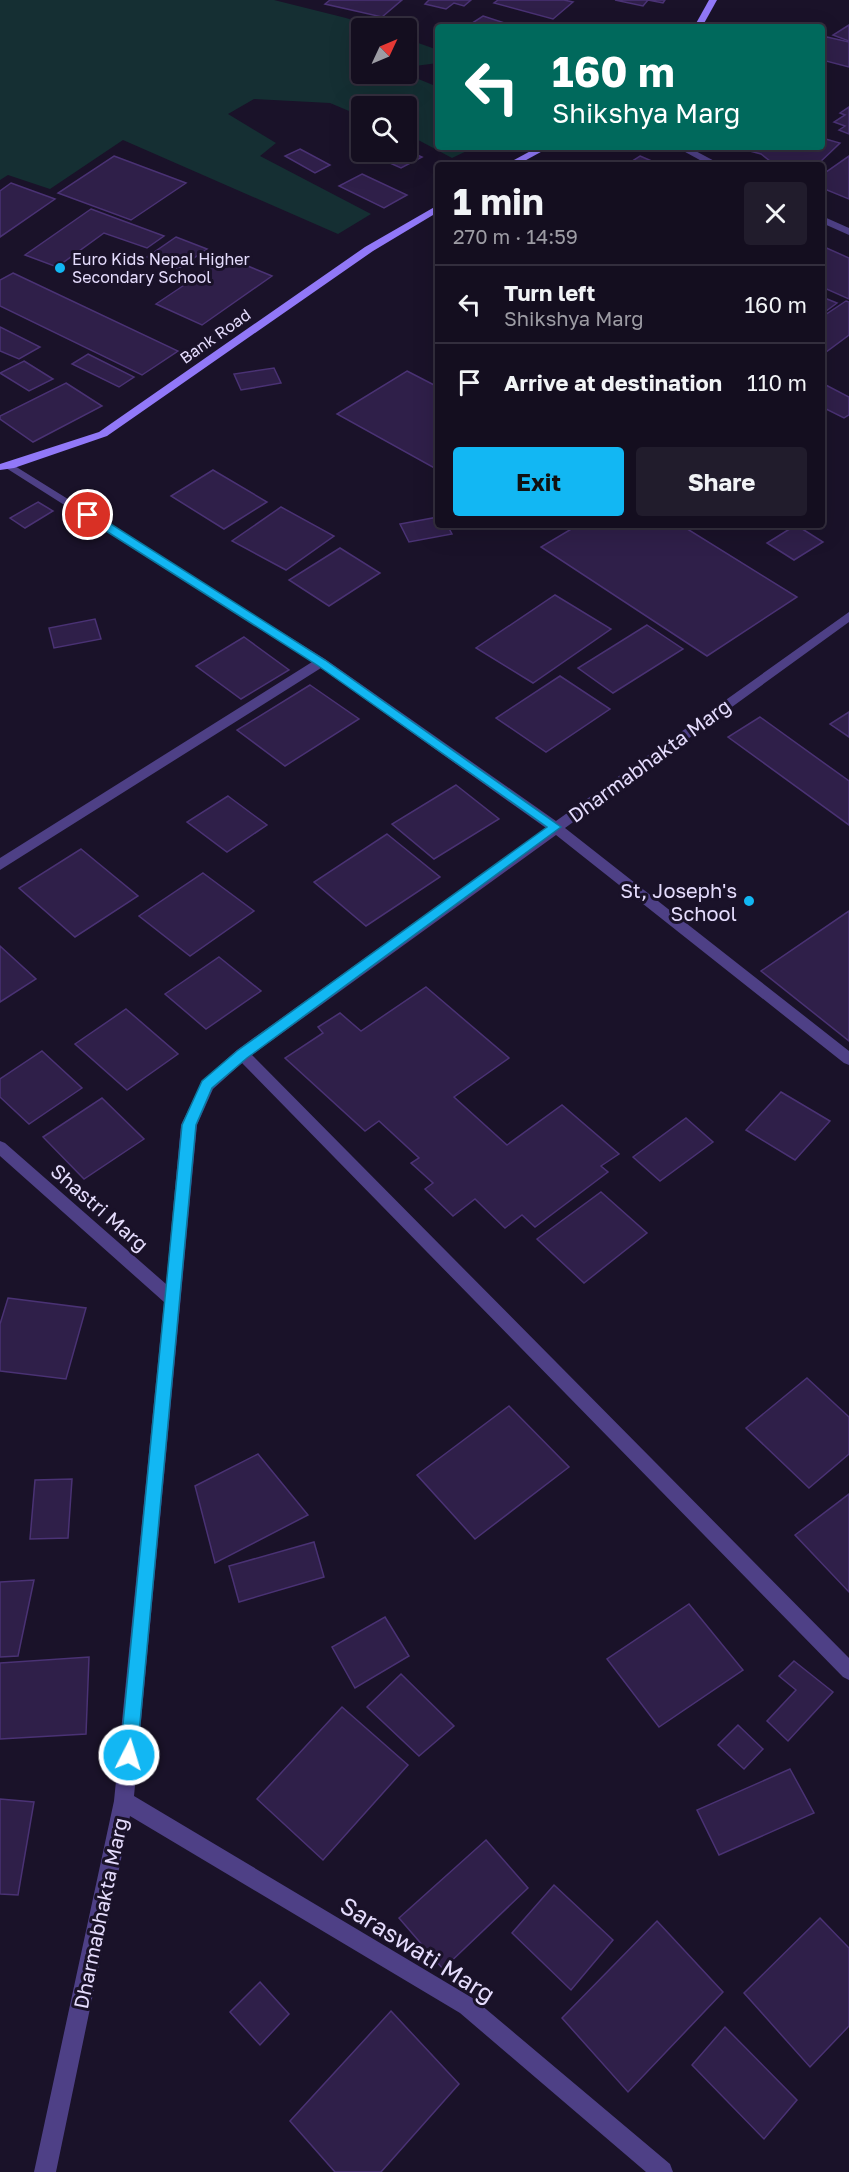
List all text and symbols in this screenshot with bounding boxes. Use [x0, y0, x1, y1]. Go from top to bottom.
north arrow [351, 18, 417, 84]
map controls [351, 18, 417, 162]
text: 160 m [552, 46, 675, 96]
icon: left [453, 48, 531, 126]
button: search [351, 96, 417, 162]
text: Shikshya Marg [552, 97, 740, 129]
text: 1 min [453, 180, 544, 223]
button: close [744, 182, 807, 245]
text: 270 m · 14:59 [453, 224, 578, 248]
place label: Euro Kids Nepal Higher Secondary School [72, 249, 250, 287]
marker: Euro Kids Nepal Higher Secondary School [53, 261, 67, 275]
text: Turn left [504, 279, 595, 306]
icon: left [453, 288, 486, 321]
text: 160 m [744, 291, 807, 318]
street label: Bank Road [176, 304, 254, 368]
text: Shikshya Marg [504, 306, 644, 330]
icon: arrive [453, 366, 486, 399]
text: Arrive at destination [504, 369, 722, 396]
text: 110 m [747, 369, 807, 396]
button: Exit [453, 447, 624, 516]
button: Share [636, 447, 807, 516]
pin [62, 489, 113, 540]
icon: arrive [71, 498, 104, 531]
street label: Dharmabhakta Marg [563, 693, 735, 827]
place label: St, Joseph's School [620, 878, 737, 925]
marker: St, Joseph's School [742, 894, 756, 908]
street label: Shastri Marg [46, 1158, 154, 1256]
position arrow [97, 1723, 161, 1787]
street label: Dharmabhakta Marg [68, 1815, 132, 2011]
street label: Saraswati Marg [335, 1890, 501, 2008]

